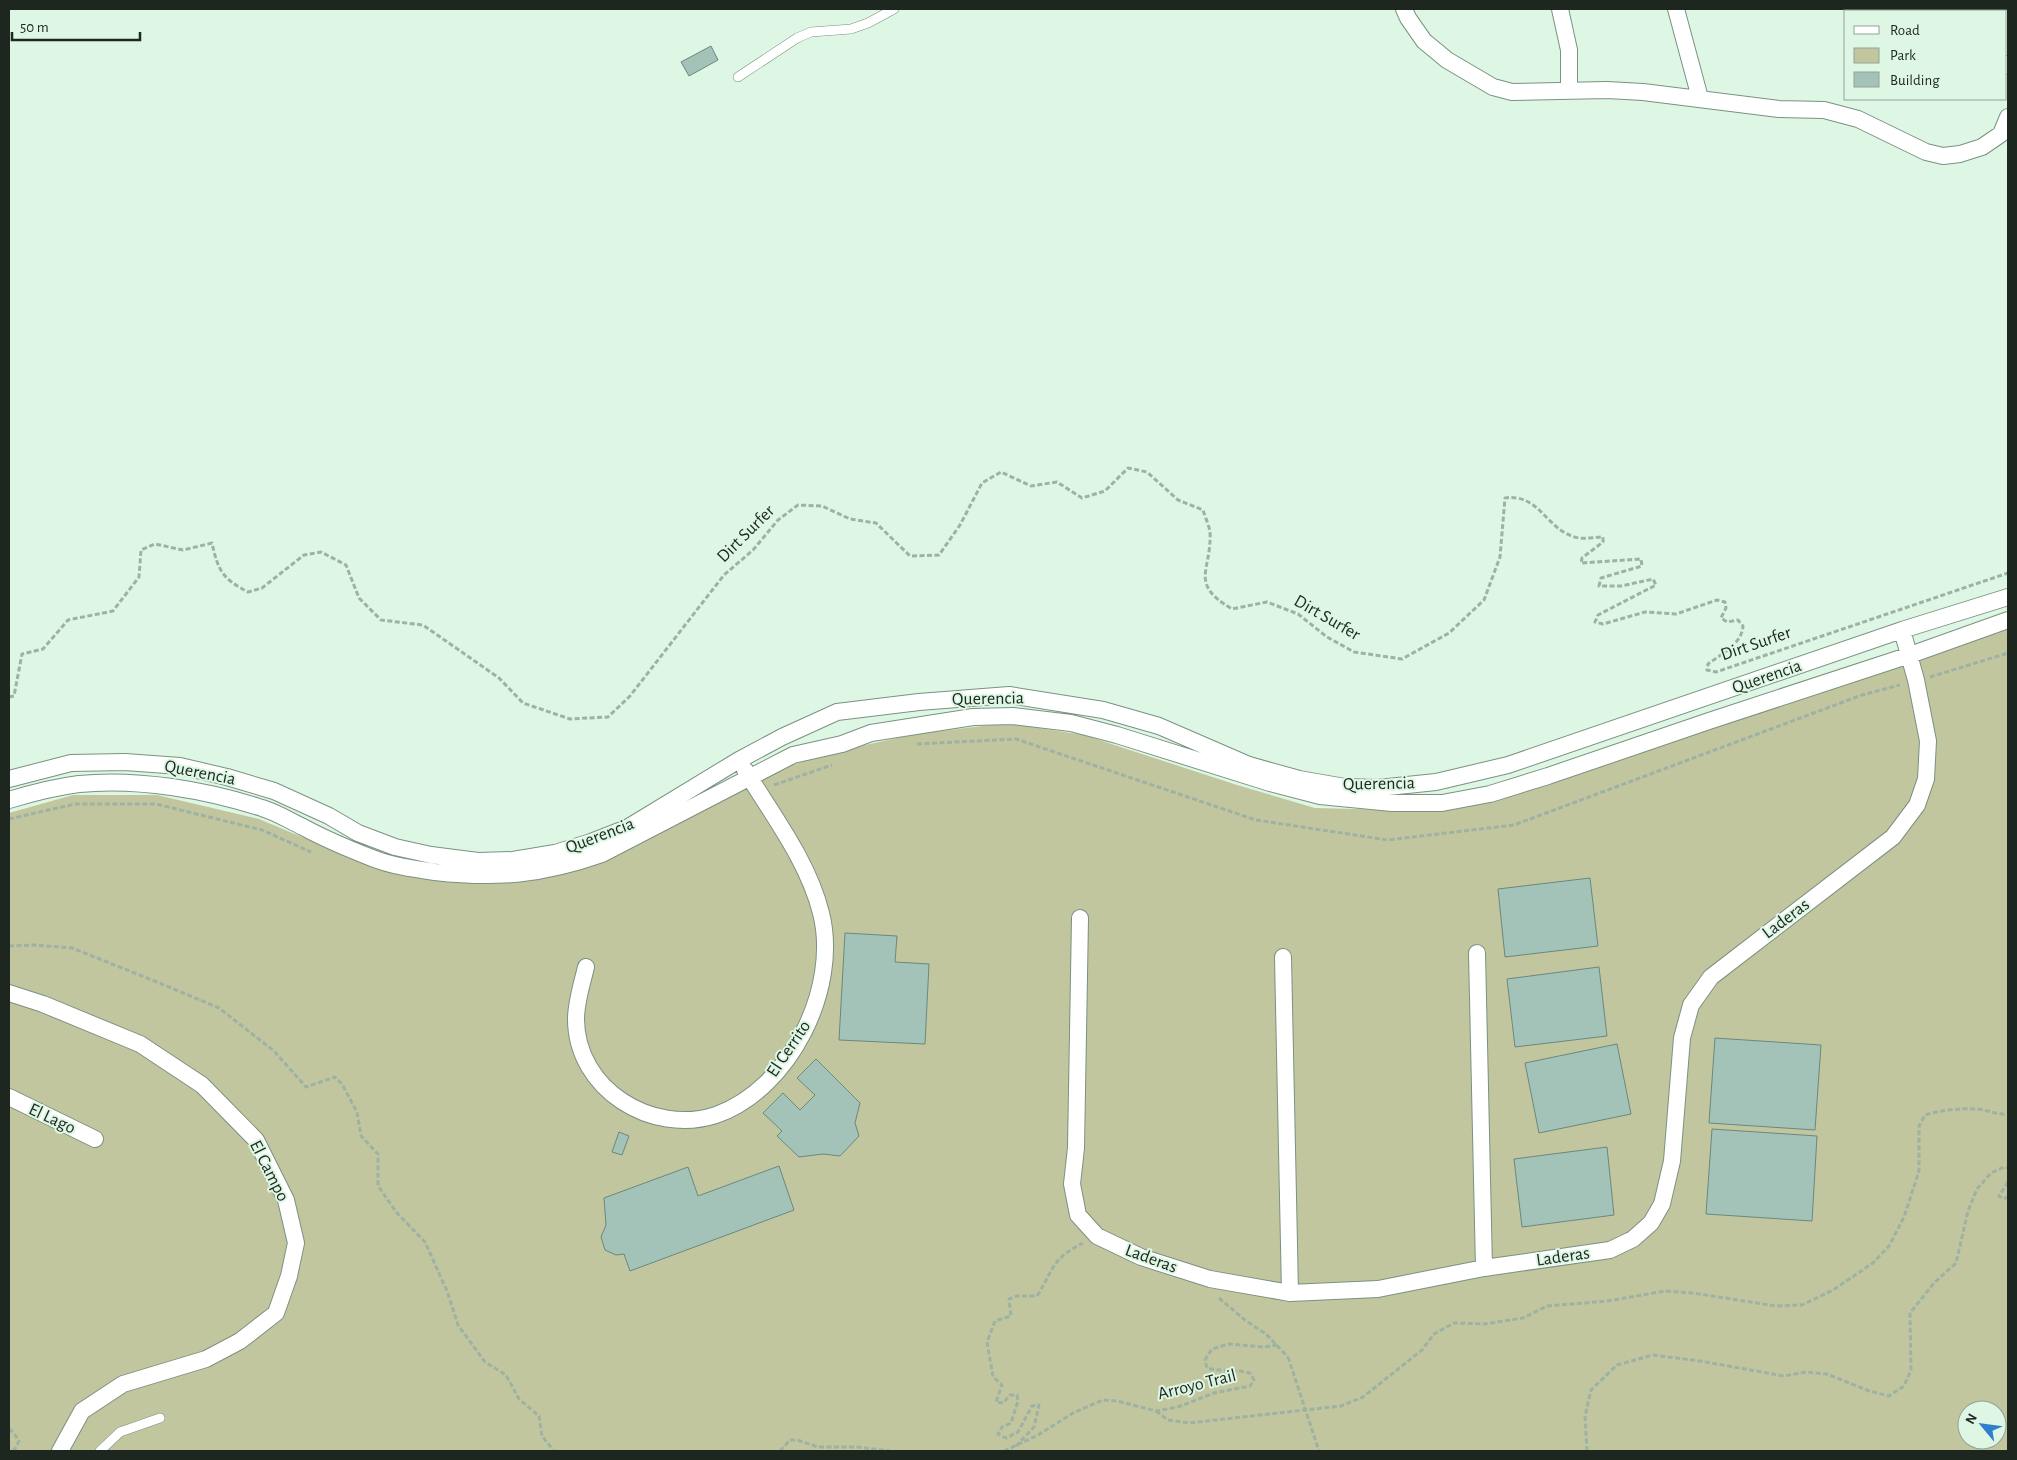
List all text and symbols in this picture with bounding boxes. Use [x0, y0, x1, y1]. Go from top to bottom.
scale bar [12, 10, 140, 42]
legend [1844, 10, 2007, 100]
text: 50 m [20, 20, 49, 35]
text: Road [1890, 23, 1920, 38]
text: Park [1890, 48, 1916, 63]
text: Building [1890, 73, 1940, 88]
street label: Dirt Surfer [714, 502, 778, 566]
street label: Dirt Surfer [1291, 592, 1363, 644]
street label: Dirt Surfer [1719, 624, 1794, 664]
street label: Querencia [1730, 657, 1804, 697]
street label: Querencia [952, 689, 1024, 709]
street label: Querencia [163, 757, 237, 789]
street label: Querencia [1343, 774, 1415, 794]
street label: Querencia [563, 815, 637, 857]
street label: Laderas [1759, 896, 1813, 942]
street label: El Cerrito [764, 1017, 814, 1080]
street label: El Lago [26, 1100, 78, 1138]
street label: El Campo [246, 1138, 292, 1205]
street label: Laderas [1123, 1241, 1179, 1277]
street label: Laderas [1535, 1244, 1591, 1270]
street label: Arroyo Trail [1156, 1367, 1238, 1403]
north arrow [1957, 1400, 2007, 1450]
text: N [1963, 1412, 1980, 1427]

